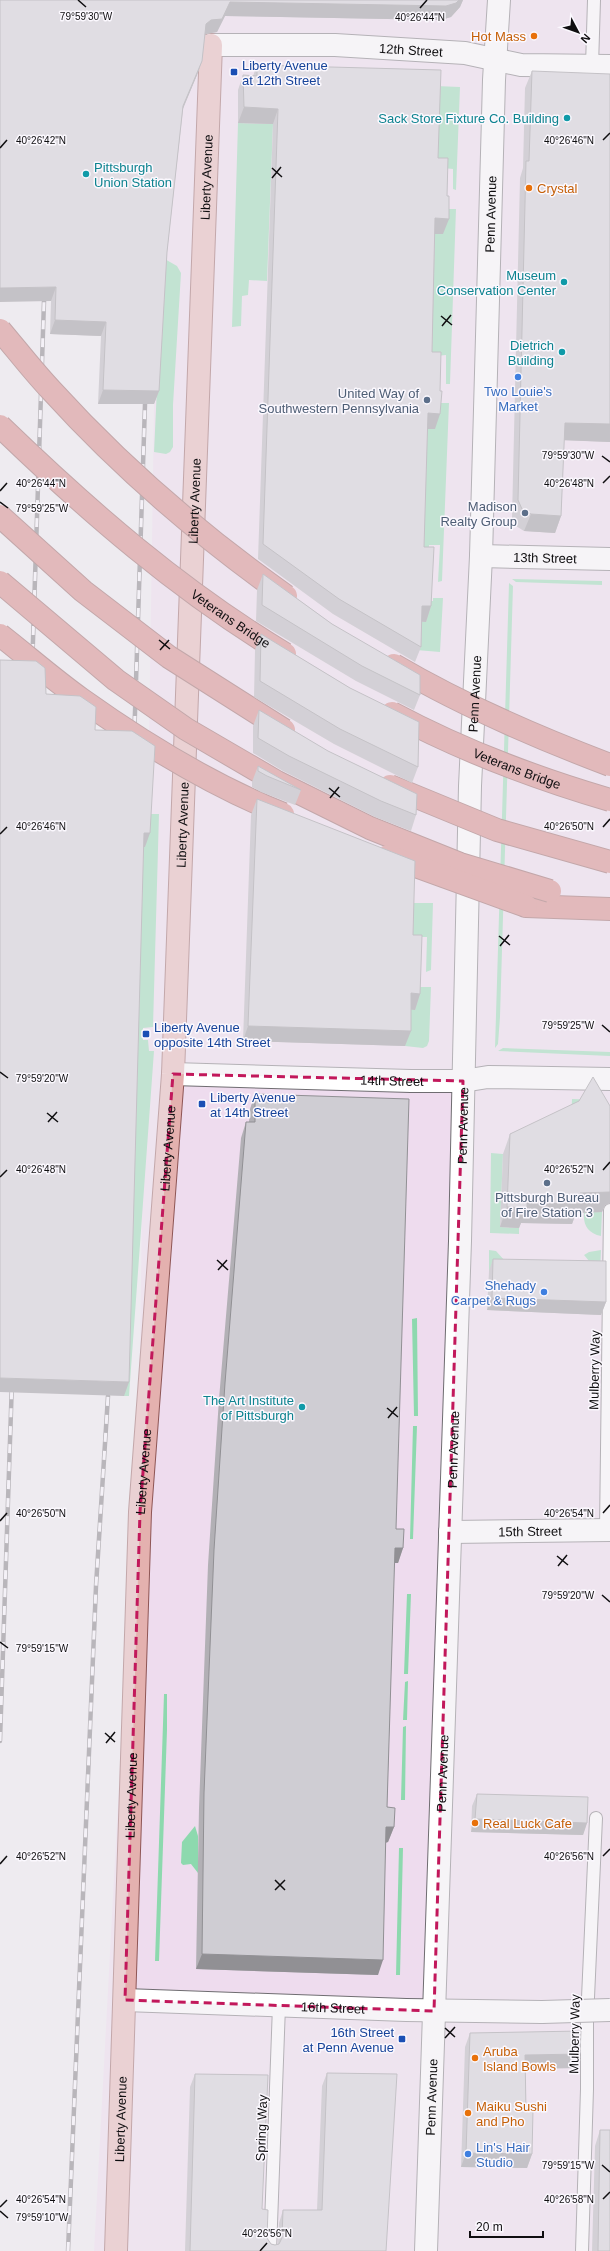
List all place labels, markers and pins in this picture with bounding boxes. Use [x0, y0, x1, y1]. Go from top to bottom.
place label: Hot Mass [471, 29, 526, 44]
marker: Hot Mass [529, 31, 539, 41]
place label: Liberty Avenue at 12th Street [242, 58, 328, 88]
marker: Liberty Avenue at 12th Street [229, 67, 239, 77]
place label: Sack Store Fixture Co. Building [378, 111, 559, 126]
marker: Sack Store Fixture Co. Building [562, 113, 572, 123]
place label: Pittsburgh Union Station [94, 160, 172, 190]
marker: Pittsburgh Union Station [81, 169, 91, 179]
place label: Crystal [537, 181, 578, 196]
marker: Crystal [524, 183, 534, 193]
place label: Museum Conservation Center [437, 268, 557, 298]
marker: Museum Conservation Center [559, 277, 569, 287]
place label: Dietrich Building [508, 338, 554, 368]
marker: Dietrich Building [557, 347, 567, 357]
marker: Two Louie's Market [513, 372, 523, 382]
place label: Two Louie's Market [484, 384, 553, 414]
place label: United Way of Southwestern Pennsylvania [259, 386, 420, 416]
marker: United Way of Southwestern Pennsylvania [422, 395, 432, 405]
place label: Madison Realty Group [440, 499, 517, 529]
marker: Madison Realty Group [520, 508, 530, 518]
place label: Liberty Avenue opposite 14th Street [154, 1020, 271, 1050]
marker: Liberty Avenue opposite 14th Street [141, 1029, 151, 1039]
place label: Liberty Avenue at 14th Street [210, 1090, 296, 1120]
marker: Liberty Avenue at 14th Street [197, 1099, 207, 1109]
marker: Pittsburgh Bureau of Fire Station 3 [542, 1178, 552, 1188]
place label: Pittsburgh Bureau of Fire Station 3 [495, 1190, 599, 1220]
place label: Shehady Carpet & Rugs [451, 1278, 536, 1308]
marker: Shehady Carpet & Rugs [539, 1287, 549, 1297]
place label: The Art Institute of Pittsburgh [203, 1393, 294, 1423]
marker: The Art Institute of Pittsburgh [297, 1402, 307, 1412]
place label: Real Luck Cafe [483, 1816, 572, 1831]
marker: Real Luck Cafe [470, 1818, 480, 1828]
place label: 16th Street at Penn Avenue [302, 2025, 394, 2055]
marker: 16th Street at Penn Avenue [397, 2034, 407, 2044]
place label: Aruba Island Bowls [483, 2044, 556, 2074]
marker: Aruba Island Bowls [470, 2053, 480, 2063]
place label: Maiku Sushi and Pho [476, 2099, 547, 2129]
marker: Maiku Sushi and Pho [463, 2108, 473, 2118]
place label: Lin's Hair Studio [476, 2140, 530, 2170]
marker: Lin's Hair Studio [463, 2149, 473, 2159]

